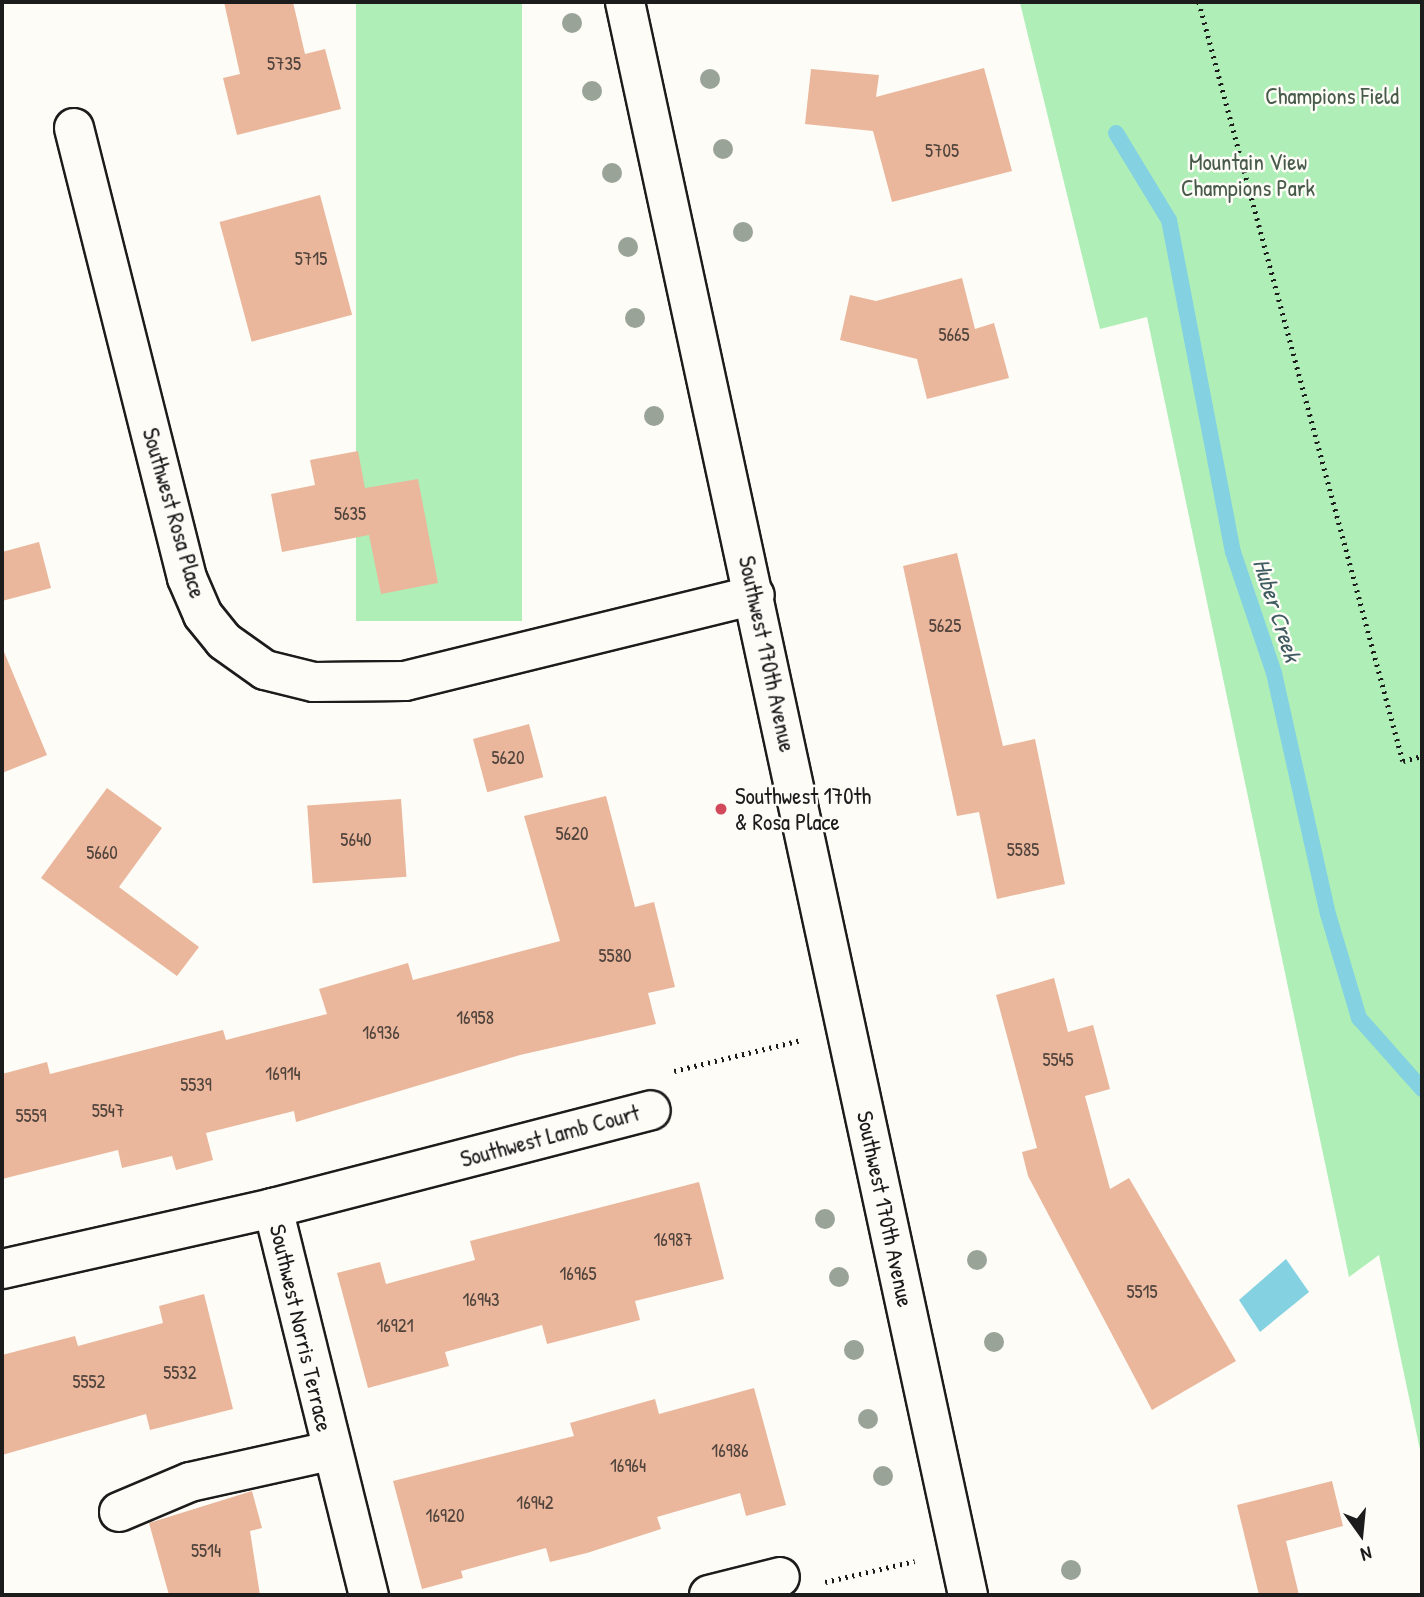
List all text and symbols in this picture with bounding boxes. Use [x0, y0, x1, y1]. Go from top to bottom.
house number: 5735 [267, 53, 301, 75]
park label: Champions Field [1265, 82, 1399, 110]
house number: 5705 [925, 140, 959, 162]
park label: Mountain View Champions Park [1181, 148, 1315, 202]
house number: 5715 [295, 248, 327, 270]
house number: 5665 [938, 324, 970, 346]
street label: Southwest Rosa Place [137, 425, 211, 601]
house number: 5635 [334, 503, 366, 525]
street label: Southwest 170th Avenue [733, 553, 801, 755]
water label: Huber Creek [1247, 555, 1307, 665]
house number: 5625 [929, 615, 961, 637]
house number: 5620 [491, 747, 525, 769]
place label: Southwest 170th & Rosa Place [735, 782, 871, 836]
marker: Southwest 170th & Rosa Place [713, 801, 729, 817]
house number: 5620 [555, 823, 589, 845]
house number: 5640 [340, 829, 372, 851]
house number: 5585 [1007, 839, 1039, 861]
house number: 5660 [86, 842, 118, 864]
house number: 5580 [599, 945, 631, 967]
house number: 16958 [456, 1007, 494, 1029]
house number: 16936 [362, 1022, 400, 1044]
house number: 5545 [1042, 1049, 1074, 1071]
house number: 16914 [265, 1063, 301, 1085]
house number: 5539 [180, 1074, 212, 1096]
street label: Southwest Lamb Court [457, 1099, 643, 1173]
house number: 5547 [92, 1100, 124, 1122]
house number: 5559 [15, 1105, 47, 1127]
street label: Southwest 170th Avenue [851, 1108, 919, 1310]
street label: Southwest Norris Terrace [264, 1222, 338, 1434]
house number: 16987 [653, 1229, 693, 1251]
house number: 16965 [559, 1263, 597, 1285]
house number: 5515 [1126, 1281, 1158, 1303]
house number: 16943 [462, 1289, 500, 1311]
house number: 16921 [376, 1315, 414, 1337]
house number: 5532 [163, 1362, 197, 1384]
house number: 5552 [72, 1371, 106, 1393]
house number: 16986 [711, 1440, 749, 1462]
house number: 16964 [610, 1455, 646, 1477]
house number: 16942 [516, 1492, 554, 1514]
north arrow [1326, 1499, 1396, 1569]
house number: 16920 [426, 1505, 464, 1527]
house number: 5514 [191, 1540, 221, 1562]
text: N [1358, 1540, 1375, 1568]

